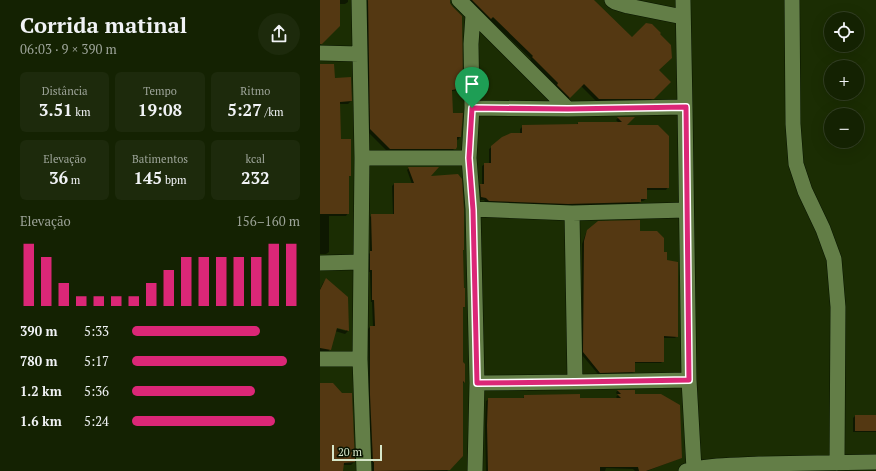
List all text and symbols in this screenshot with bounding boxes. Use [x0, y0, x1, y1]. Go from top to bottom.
text: Corrida matinal [20, 10, 187, 39]
map controls [824, 12, 864, 148]
button: locate [824, 12, 864, 52]
button: share [258, 13, 300, 55]
text: 06:03 · 9 × 390 m [20, 40, 117, 58]
button: + [824, 60, 864, 100]
pin [455, 67, 489, 108]
icon: arrive [461, 73, 483, 95]
text: Distância [42, 84, 88, 98]
text: Tempo [143, 84, 177, 98]
text: Ritmo [240, 84, 270, 98]
text: 3.51 [39, 98, 73, 121]
text: 19:08 [138, 98, 182, 121]
text: 5:27 [227, 98, 262, 121]
text: km [73, 105, 91, 119]
text: /km [262, 105, 283, 119]
button: − [824, 108, 864, 148]
text: Elevação [43, 152, 86, 166]
text: Batimentos [132, 152, 188, 166]
text: kcal [246, 152, 265, 166]
text: 36 [49, 166, 68, 189]
text: 145 [133, 166, 162, 189]
text: 232 [241, 166, 270, 189]
text: m [68, 173, 80, 187]
text: bpm [162, 173, 187, 187]
text: Elevação [20, 212, 71, 230]
text: 156–160 m [236, 212, 300, 230]
text: 390 m [20, 322, 58, 340]
text: 5:33 [84, 322, 109, 340]
text: 780 m [20, 352, 58, 370]
text: 5:17 [84, 352, 109, 370]
text: 1.2 km [20, 382, 62, 400]
text: 5:36 [84, 382, 109, 400]
text: 1.6 km [20, 412, 62, 430]
text: 5:24 [84, 412, 109, 430]
scale bar [332, 443, 382, 462]
text: 20 m [338, 445, 362, 459]

